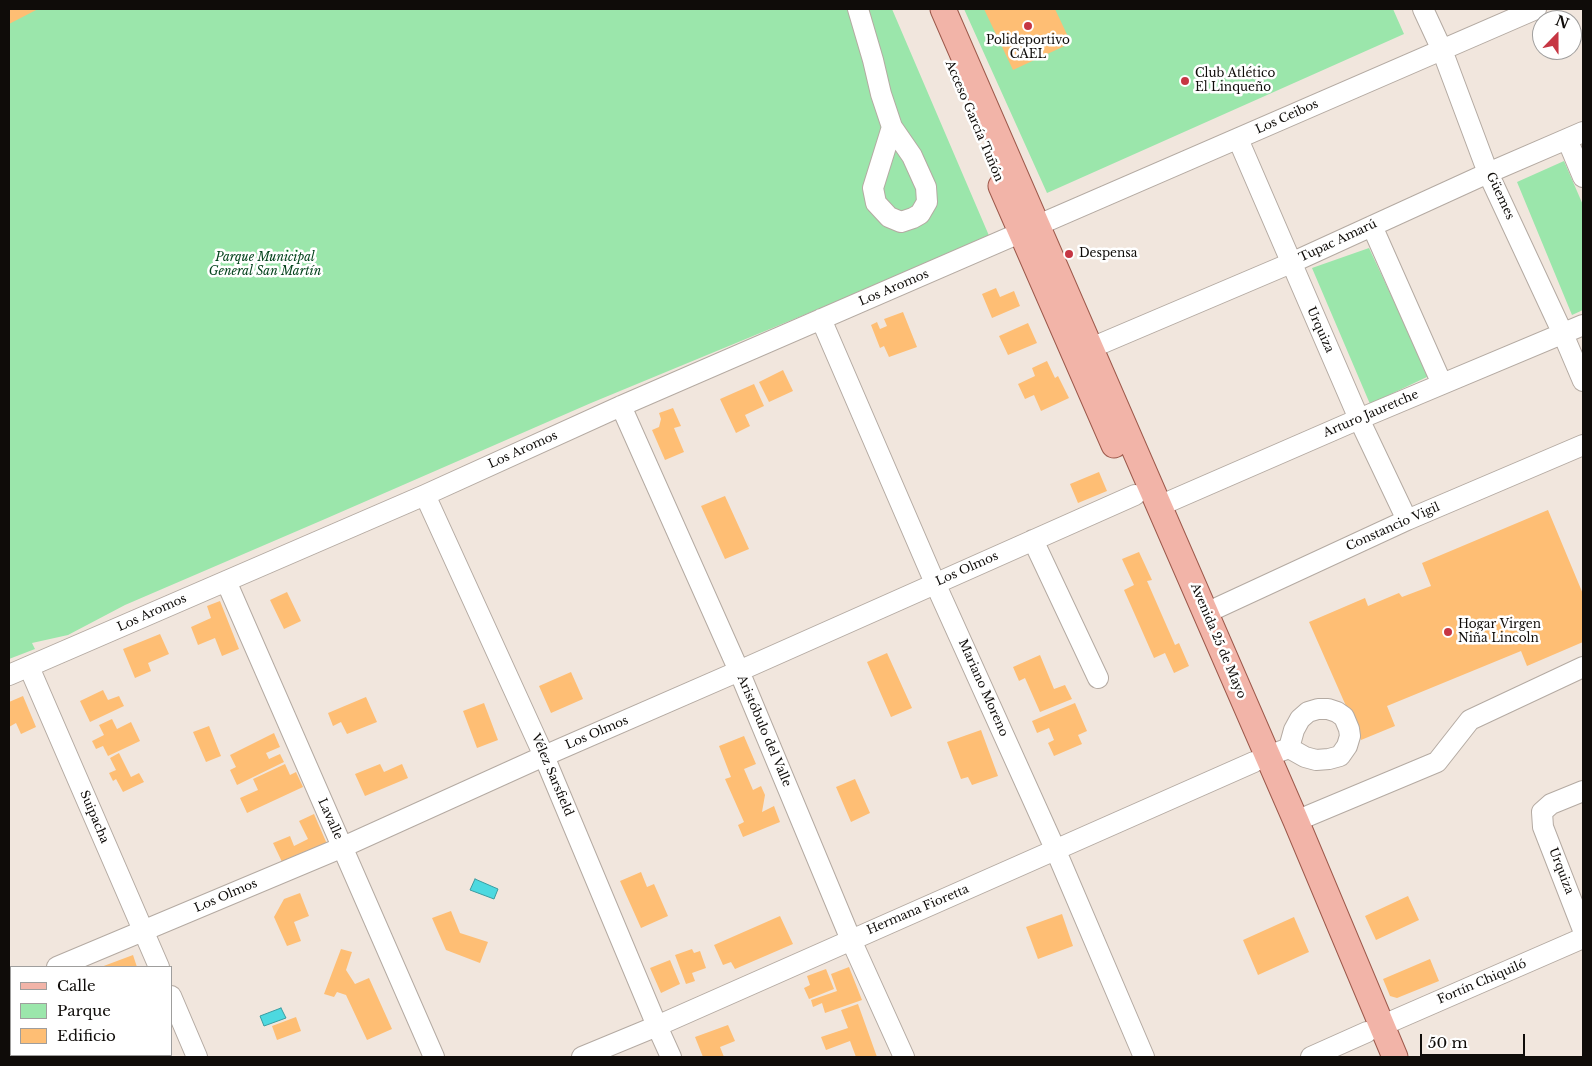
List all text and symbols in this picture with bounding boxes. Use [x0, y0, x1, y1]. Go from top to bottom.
north arrow [1532, 10, 1582, 60]
text: N [1553, 11, 1572, 33]
marker: Polideportivo CAEL [1022, 20, 1034, 32]
place label: Polideportivo CAEL [986, 34, 1070, 62]
street label: Acceso García Tuñón [942, 58, 1006, 184]
place label: Club Atlético El Linqueño [1195, 67, 1275, 95]
marker: Club Atlético El Linqueño [1179, 75, 1191, 87]
street label: Los Ceibos [1253, 97, 1321, 137]
street label: Güemes [1483, 170, 1517, 222]
street label: Tupac Amarú [1297, 217, 1379, 265]
place label: Despensa [1079, 247, 1137, 261]
marker: Despensa [1063, 248, 1075, 260]
park label: Parque Municipal General San Martín [209, 251, 321, 279]
street label: Los Aromos [857, 267, 931, 309]
street label: Urquiza [1303, 305, 1337, 355]
street label: Arturo Jauretche [1321, 387, 1421, 441]
street label: Los Aromos [486, 428, 560, 472]
street label: Constancio Vigil [1344, 500, 1442, 554]
street label: Los Olmos [934, 549, 1000, 589]
street label: Avenida 25 de Mayo [1187, 581, 1249, 701]
street label: Los Aromos [115, 591, 189, 635]
place label: Hogar Virgen Niña Lincoln [1458, 618, 1541, 646]
marker: Hogar Virgen Niña Lincoln [1442, 626, 1454, 638]
street label: Mariano Moreno [955, 637, 1011, 739]
street label: Aristóbulo del Valle [734, 673, 794, 789]
street label: Los Olmos [563, 713, 631, 753]
street label: Vélez Sarsfield [528, 731, 576, 819]
street label: Suipacha [76, 788, 112, 846]
street label: Lavalle [315, 796, 345, 842]
street label: Urquiza [1546, 846, 1576, 896]
street label: Los Olmos [192, 876, 260, 916]
street label: Hermana Fioretta [865, 882, 971, 938]
street label: Fortín Chiquiló [1435, 957, 1529, 1007]
legend [10, 966, 172, 1056]
text: Calle [57, 976, 96, 995]
text: Parque [57, 1001, 111, 1020]
scale bar [1422, 1024, 1527, 1056]
text: Edificio [57, 1026, 116, 1045]
text: 50 m [1428, 1033, 1468, 1052]

